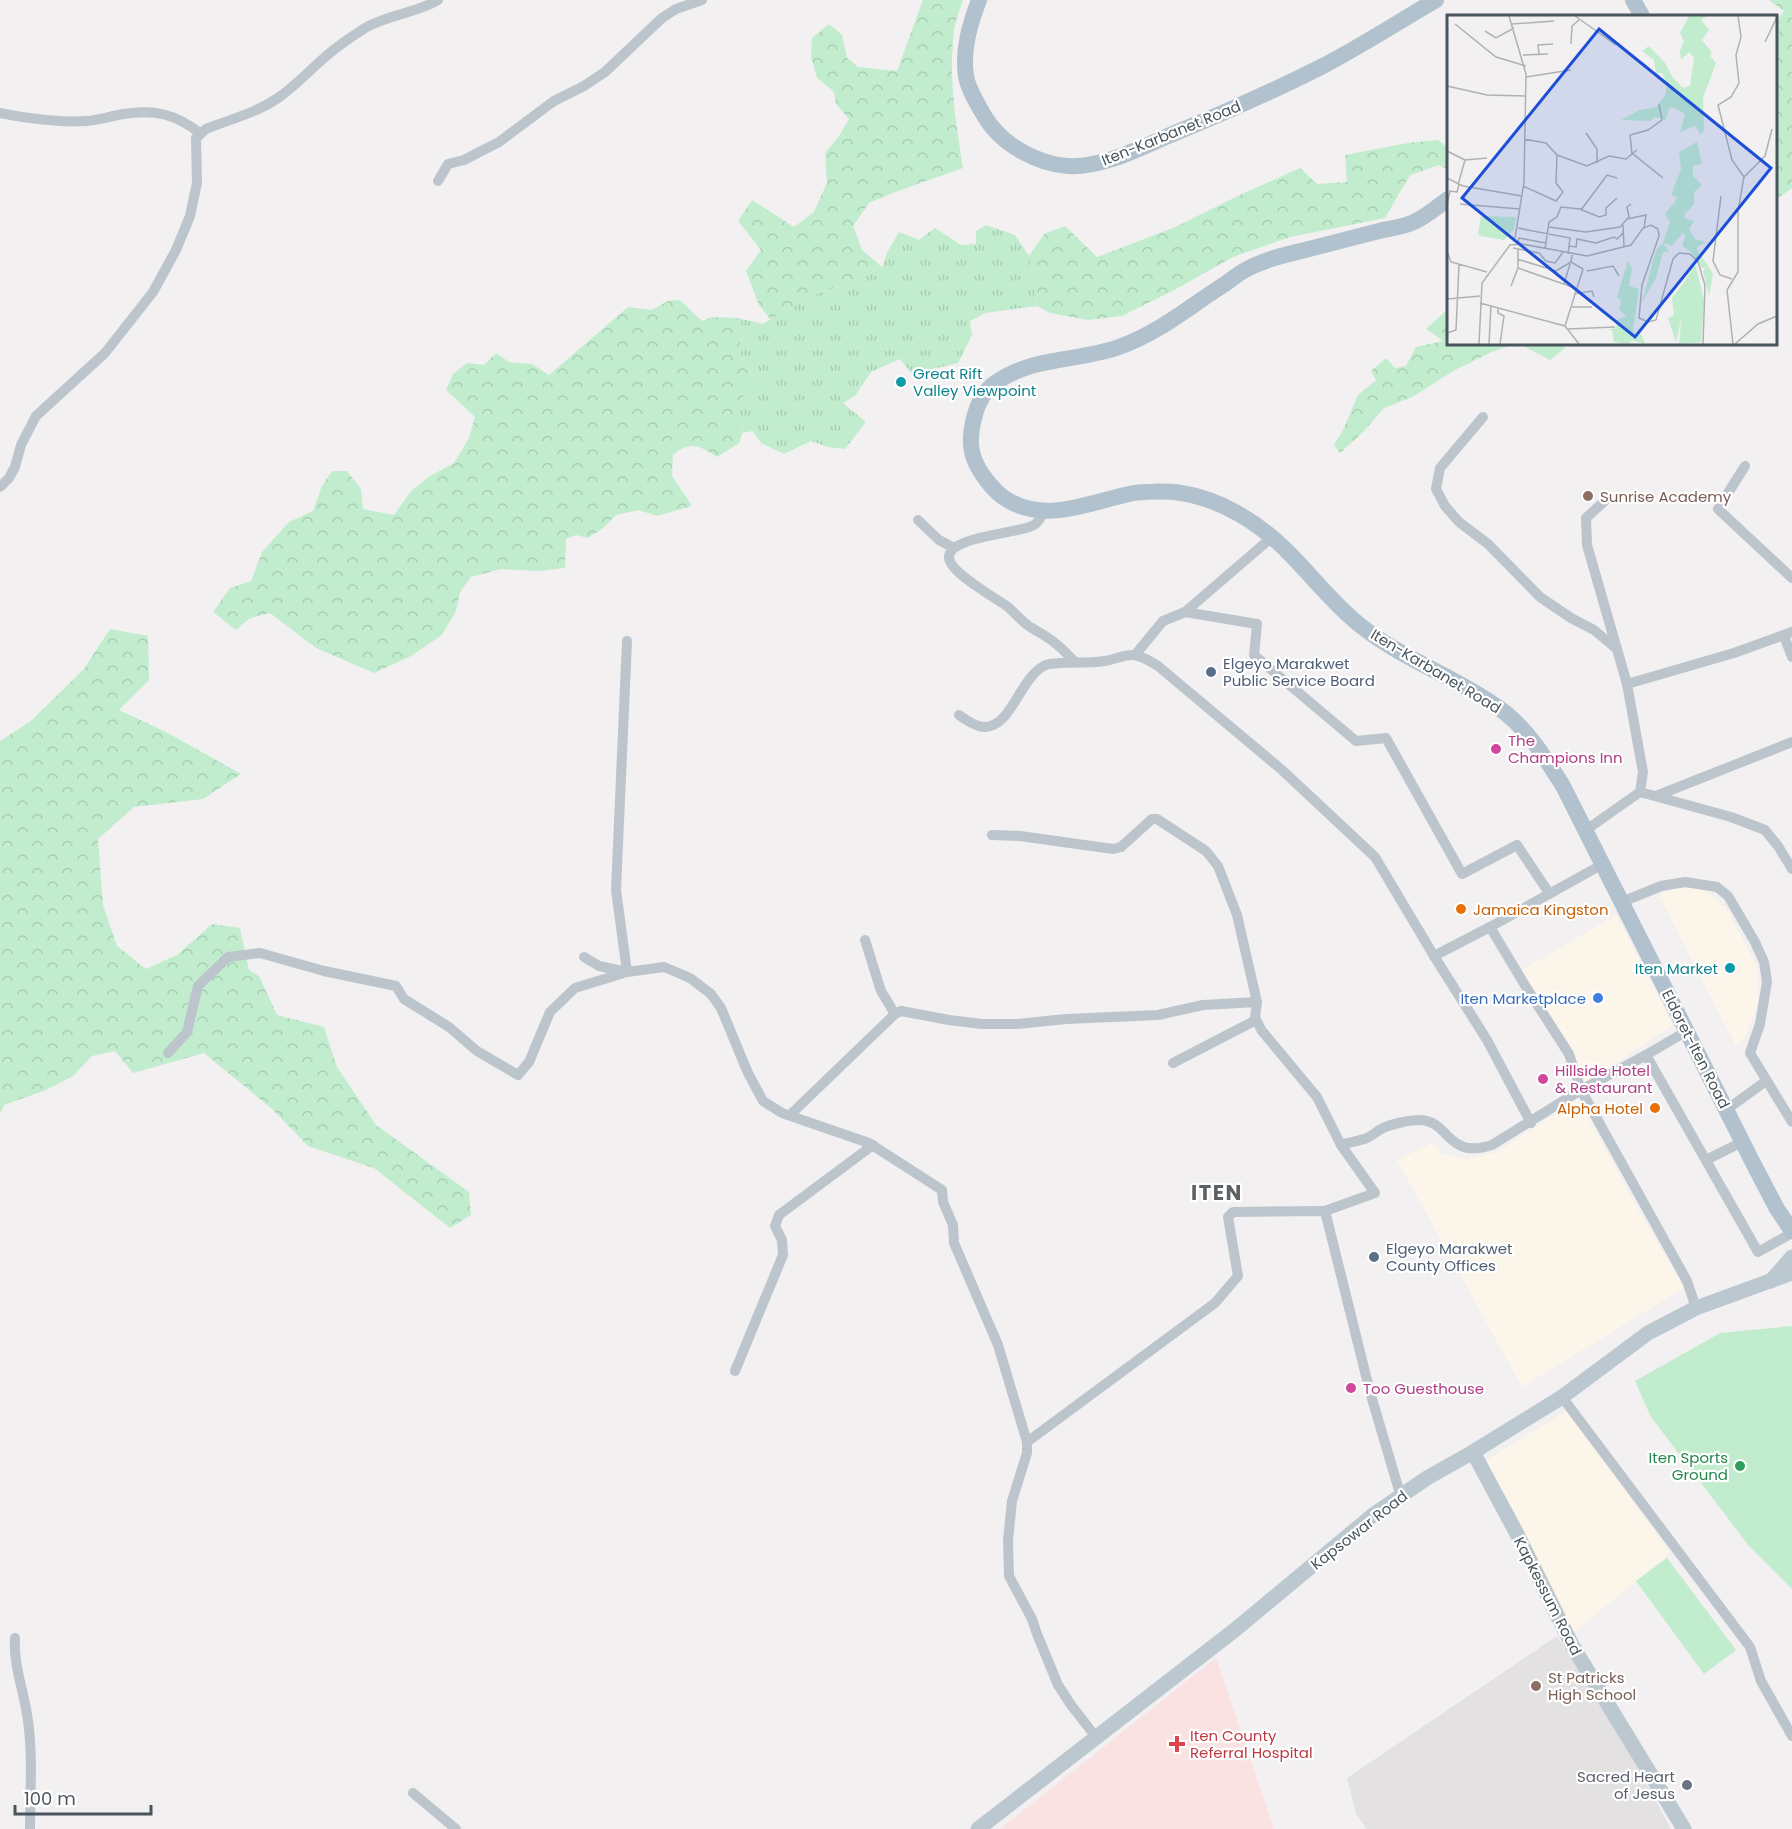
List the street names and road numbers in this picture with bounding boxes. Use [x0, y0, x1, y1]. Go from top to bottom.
street label: Iten-Karbanet Road [1098, 95, 1244, 171]
street label: Iten-Karbanet Road [1367, 624, 1505, 718]
street label: Eldoret-Iten Road [1657, 986, 1735, 1112]
street label: Kapsowar Road [1306, 1485, 1412, 1575]
street label: Kapkessum Road [1509, 1533, 1587, 1659]

